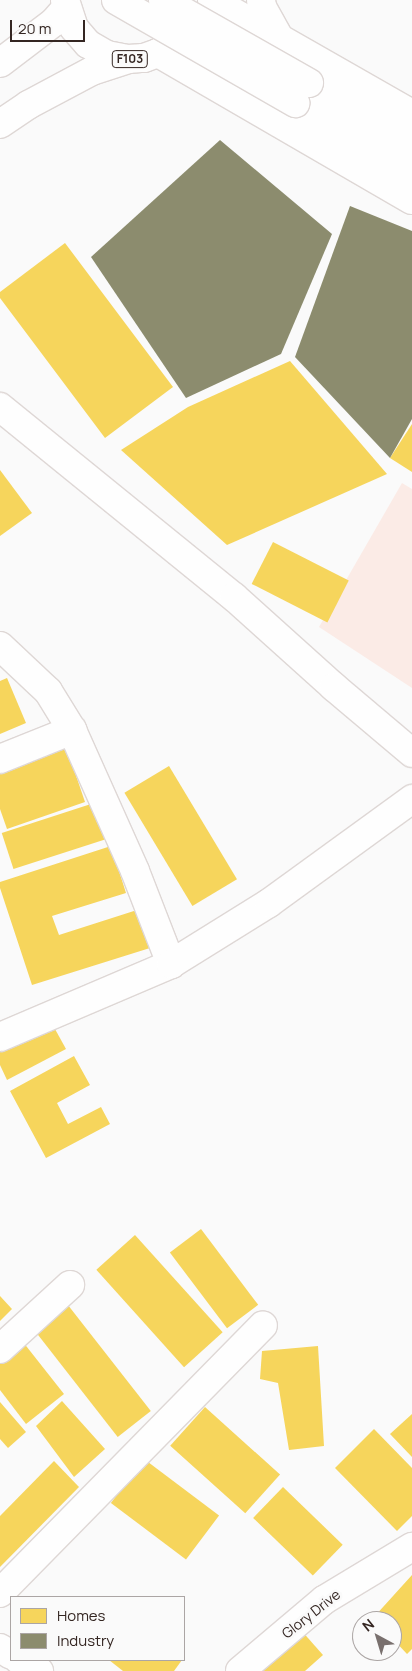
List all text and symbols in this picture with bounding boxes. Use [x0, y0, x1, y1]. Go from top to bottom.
scale bar [12, 10, 88, 42]
text: 20 m [18, 18, 51, 39]
road number: F103 [111, 50, 149, 68]
street label: Glory Drive [279, 1586, 343, 1642]
legend [10, 1596, 185, 1661]
text: Homes [57, 1605, 105, 1626]
north arrow [352, 1611, 402, 1661]
text: N [358, 1614, 378, 1635]
text: Industry [57, 1630, 114, 1651]

